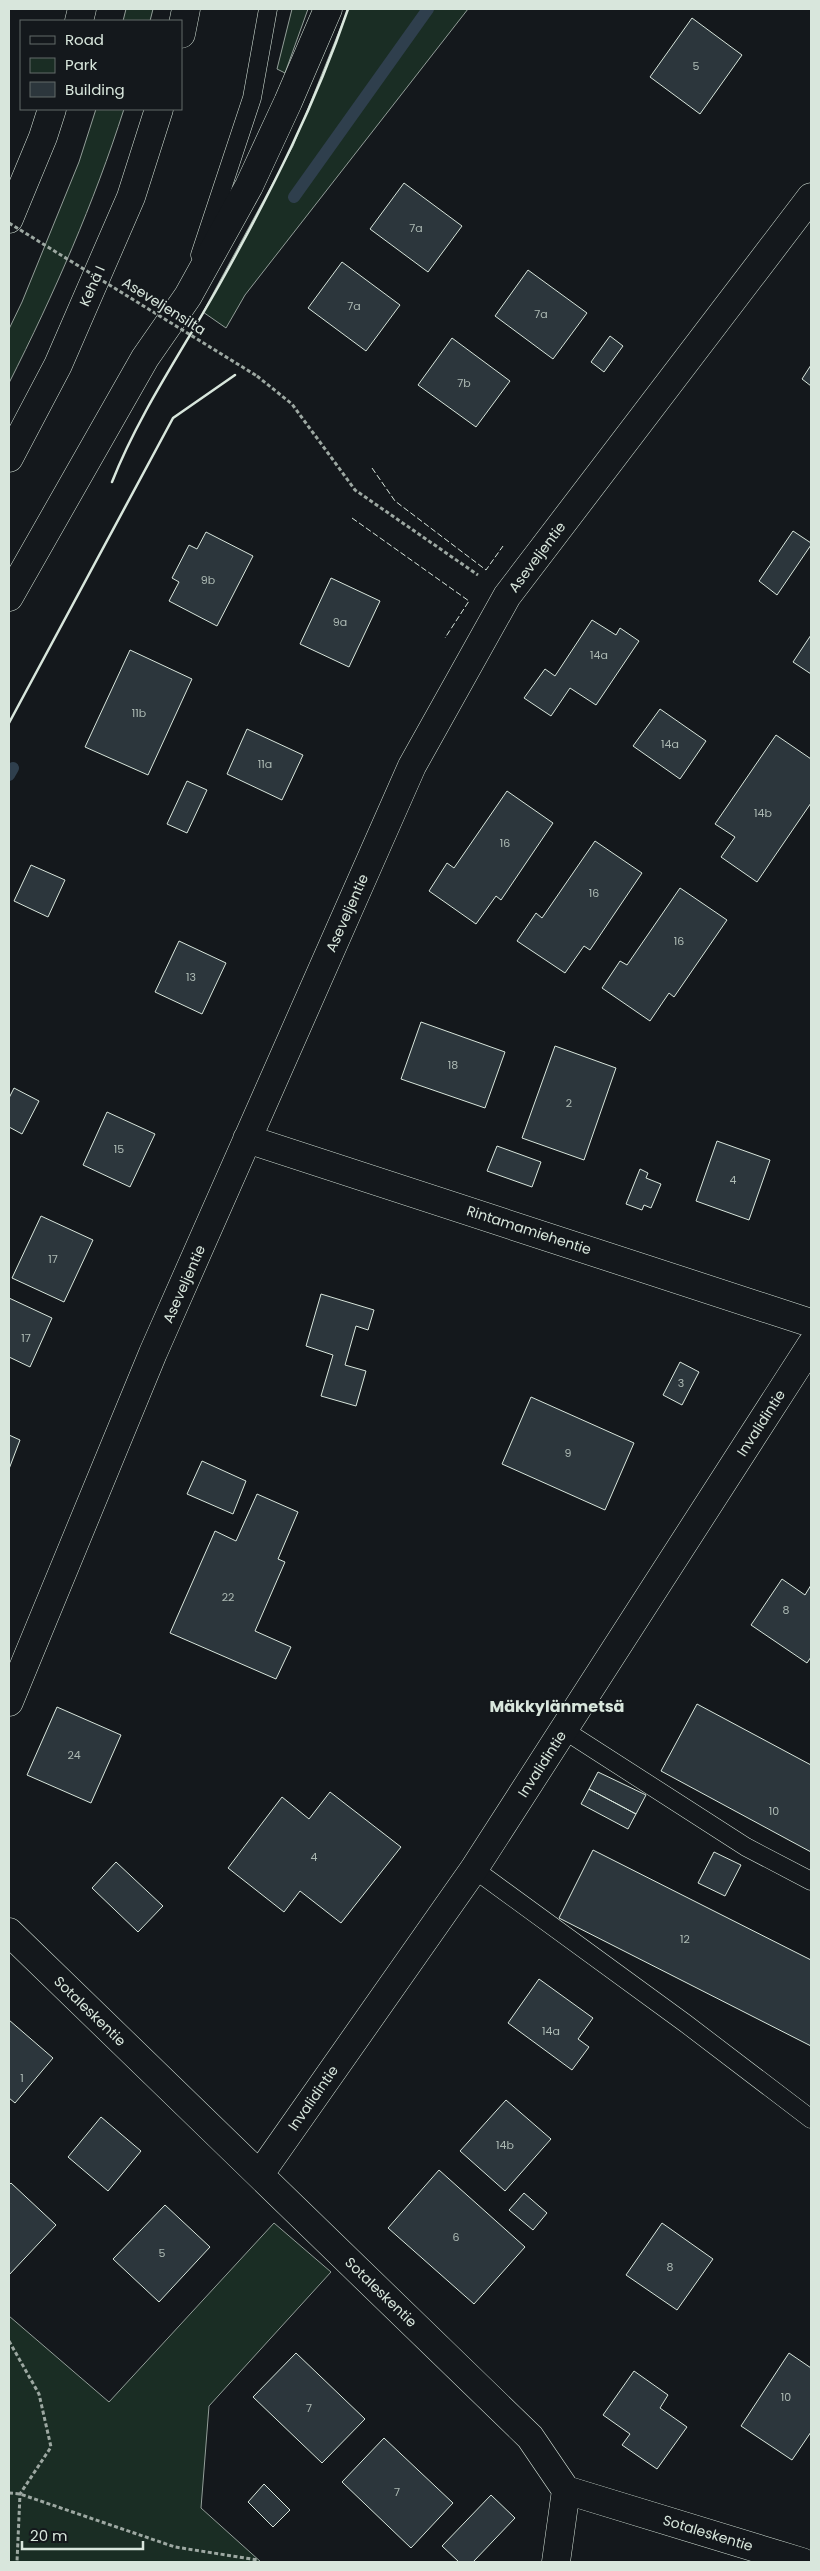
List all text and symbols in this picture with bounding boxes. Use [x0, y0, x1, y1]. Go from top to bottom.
legend [20, 20, 182, 110]
text: Road [65, 29, 104, 50]
text: Park [65, 54, 97, 75]
house number: 5 [693, 58, 700, 74]
text: Building [65, 79, 125, 100]
house number: 7a [409, 220, 423, 236]
street label: Kehä I [74, 262, 110, 310]
street label: Aseveljensilta [118, 272, 210, 340]
house number: 7a [347, 298, 361, 314]
house number: 7a [534, 306, 548, 322]
house number: 7b [457, 375, 471, 391]
street label: Aseveljentie [504, 517, 570, 596]
house number: 9b [201, 572, 215, 588]
house number: 9a [333, 614, 347, 630]
house number: 14a [590, 647, 608, 663]
house number: 11b [132, 705, 146, 721]
house number: 14a [661, 736, 679, 752]
house number: 11a [258, 756, 272, 772]
house number: 14b [754, 805, 772, 821]
house number: 16 [500, 835, 510, 851]
street label: Aseveljentie [321, 870, 373, 955]
house number: 16 [589, 885, 599, 901]
house number: 16 [674, 933, 684, 949]
house number: 13 [186, 969, 196, 985]
house number: 18 [448, 1057, 458, 1073]
house number: 2 [566, 1095, 572, 1111]
house number: 15 [114, 1141, 124, 1157]
house number: 4 [730, 1172, 737, 1188]
street label: Rintamamiehentie [464, 1200, 594, 1260]
street label: Aseveljentie [158, 1241, 210, 1326]
house number: 17 [48, 1251, 58, 1267]
house number: 17 [21, 1330, 31, 1346]
house number: 3 [678, 1375, 684, 1391]
street label: Invalidintie [732, 1386, 790, 1460]
house number: 9 [565, 1445, 572, 1461]
house number: 22 [222, 1589, 234, 1605]
house number: 8 [783, 1602, 790, 1618]
district label: Mäkkylänmetsä [490, 1695, 624, 1718]
street label: Invalidintie [513, 1727, 571, 1801]
house number: 24 [67, 1747, 81, 1763]
house number: 10 [769, 1803, 779, 1819]
house number: 4 [311, 1849, 318, 1865]
house number: 12 [680, 1931, 690, 1947]
street label: Sotaleskentie [50, 1971, 131, 2051]
house number: 14a [542, 2023, 560, 2039]
street label: Invalidintie [283, 2061, 343, 2135]
house number: 1 [20, 2070, 24, 2086]
house number: 14b [496, 2137, 514, 2153]
house number: 6 [453, 2229, 460, 2245]
house number: 5 [159, 2245, 166, 2261]
street label: Sotaleskentie [341, 2252, 422, 2332]
house number: 8 [667, 2259, 674, 2275]
house number: 10 [781, 2389, 791, 2405]
house number: 7 [306, 2400, 312, 2416]
house number: 7 [394, 2484, 400, 2500]
street label: Sotaleskentie [660, 2510, 756, 2556]
scale bar [22, 2518, 144, 2550]
text: 20 m [30, 2525, 68, 2546]

